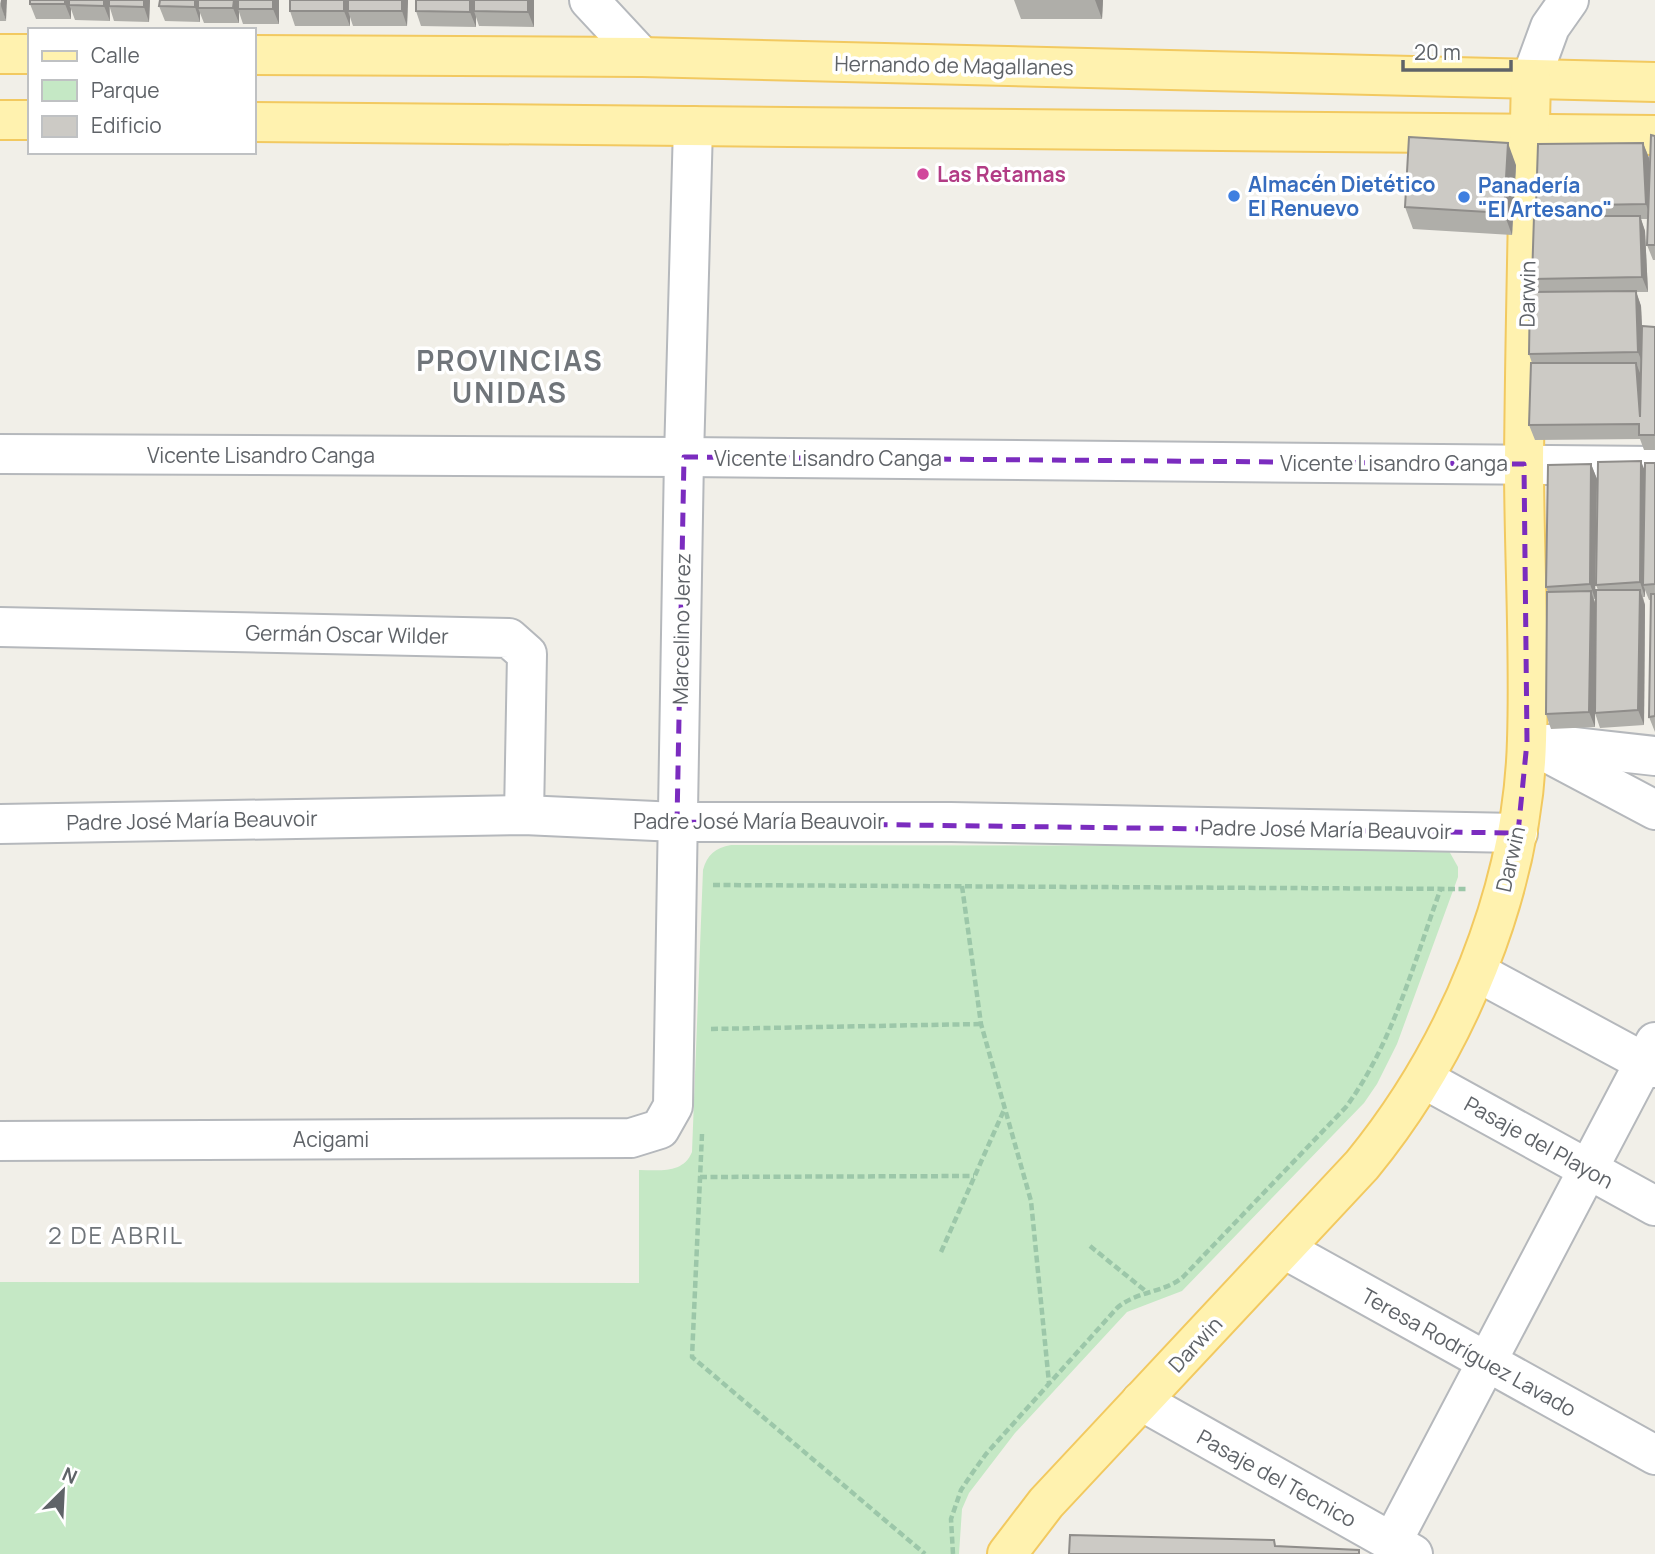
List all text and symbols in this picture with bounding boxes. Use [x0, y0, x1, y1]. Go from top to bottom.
legend [28, 28, 256, 154]
scale bar [1403, 28, 1512, 72]
text: 20 m [1414, 38, 1461, 66]
text: Calle [91, 41, 140, 69]
street label: Hernando de Magallanes [834, 49, 1074, 81]
text: Parque [91, 76, 160, 104]
text: Edificio [91, 111, 162, 139]
place label: Las Retamas [937, 160, 1066, 188]
marker: Las Retamas [915, 166, 931, 182]
place label: Almacén Dietético El Renuevo [1248, 170, 1435, 222]
place label: Panadería "El Artesano" [1478, 171, 1612, 223]
marker: Almacén Dietético El Renuevo [1226, 188, 1242, 204]
marker: Panadería "El Artesano" [1456, 189, 1472, 205]
street label: Darwin [1512, 260, 1542, 328]
district label: PROVINCIAS UNIDAS [416, 341, 604, 411]
street label: Vicente Lisandro Canga [147, 441, 375, 469]
street label: Vicente Lisandro Canga [714, 444, 942, 472]
street label: Vicente Lisandro Canga [1280, 449, 1508, 477]
street label: Marcelino Jerez [666, 553, 696, 705]
street label: Germán Oscar Wilder [245, 618, 449, 650]
street label: Padre José María Beauvoir [66, 804, 318, 836]
street label: Padre José María Beauvoir [633, 807, 885, 835]
street label: Padre José María Beauvoir [1200, 813, 1452, 845]
street label: Darwin [1489, 823, 1531, 895]
street label: Pasaje del Playon [1459, 1089, 1619, 1195]
street label: Acigami [293, 1125, 369, 1153]
district label: 2 DE ABRIL [48, 1218, 184, 1251]
street label: Teresa Rodríguez Lavado [1357, 1281, 1581, 1423]
street label: Darwin [1162, 1310, 1228, 1378]
street label: Pasaje del Tecnico [1192, 1423, 1362, 1533]
north arrow [28, 1456, 98, 1526]
text: N [58, 1461, 81, 1490]

